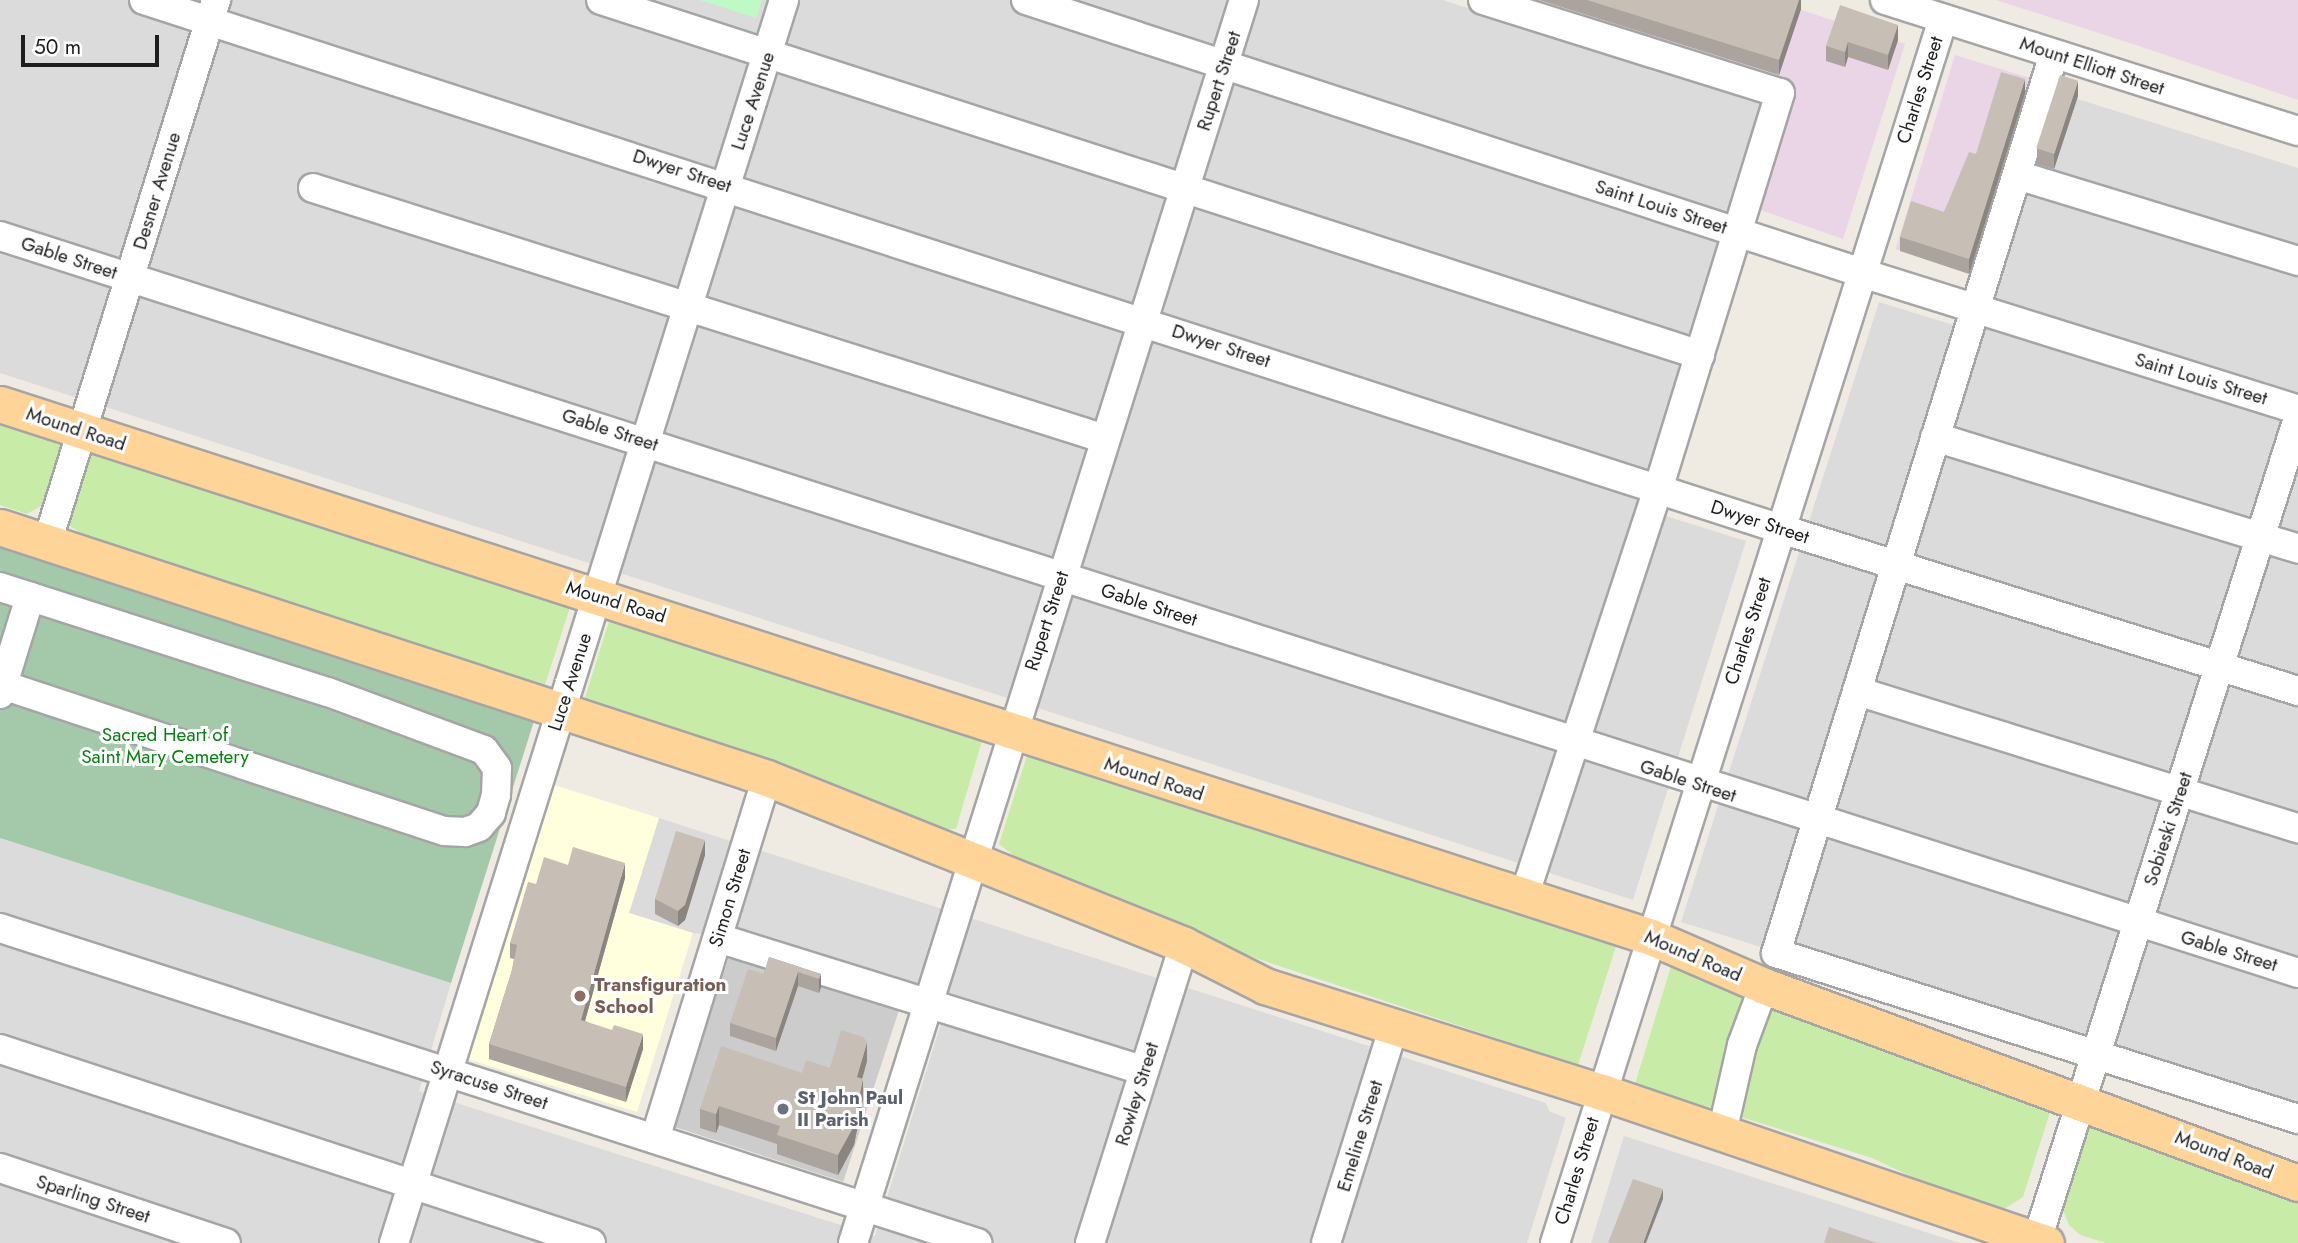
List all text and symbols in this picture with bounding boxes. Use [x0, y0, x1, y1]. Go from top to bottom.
scale bar [24, 21, 163, 65]
street label: Rupert Street [1192, 28, 1246, 134]
text: 50 m [34, 32, 81, 62]
street label: Mount Elliott Street [2017, 32, 2167, 100]
street label: Charles Street [1892, 33, 1948, 147]
street label: Luce Avenue [726, 49, 780, 153]
street label: Desner Avenue [128, 130, 186, 252]
street label: Dwyer Street [630, 144, 734, 198]
street label: Saint Louis Street [1592, 175, 1730, 239]
street label: Gable Street [18, 232, 120, 284]
street label: Dwyer Street [1169, 319, 1273, 373]
street label: Saint Louis Street [2132, 348, 2270, 410]
street label: Mound Road [23, 402, 129, 456]
street label: Gable Street [559, 404, 661, 456]
street label: Dwyer Street [1708, 495, 1812, 549]
street label: Rupert Street [1020, 568, 1074, 674]
street label: Charles Street [1720, 574, 1776, 688]
street label: Mound Road [563, 576, 669, 628]
street label: Gable Street [1098, 579, 1200, 631]
street label: Luce Avenue [543, 630, 597, 734]
park label: Sacred Heart of Saint Mary Cemetery [81, 724, 249, 768]
street label: Mound Road [1101, 752, 1207, 806]
street label: Gable Street [1637, 755, 1739, 807]
street label: Sobieski Street [2139, 769, 2197, 889]
street label: Simon Street [704, 846, 756, 950]
street label: Mound Road [1641, 925, 1745, 987]
street label: Gable Street [2178, 925, 2280, 977]
place label: Transfiguration School [594, 974, 727, 1018]
marker: Transfiguration School [572, 988, 588, 1004]
street label: Rowley Street [1110, 1040, 1164, 1148]
street label: Syracuse Street [427, 1055, 551, 1115]
street label: Emeline Street [1332, 1078, 1388, 1194]
place label: St John Paul II Parish [797, 1087, 903, 1131]
marker: St John Paul II Parish [775, 1101, 791, 1117]
street label: Charles Street [1550, 1114, 1604, 1228]
street label: Mound Road [2172, 1126, 2276, 1184]
street label: Sparling Street [33, 1170, 153, 1228]

